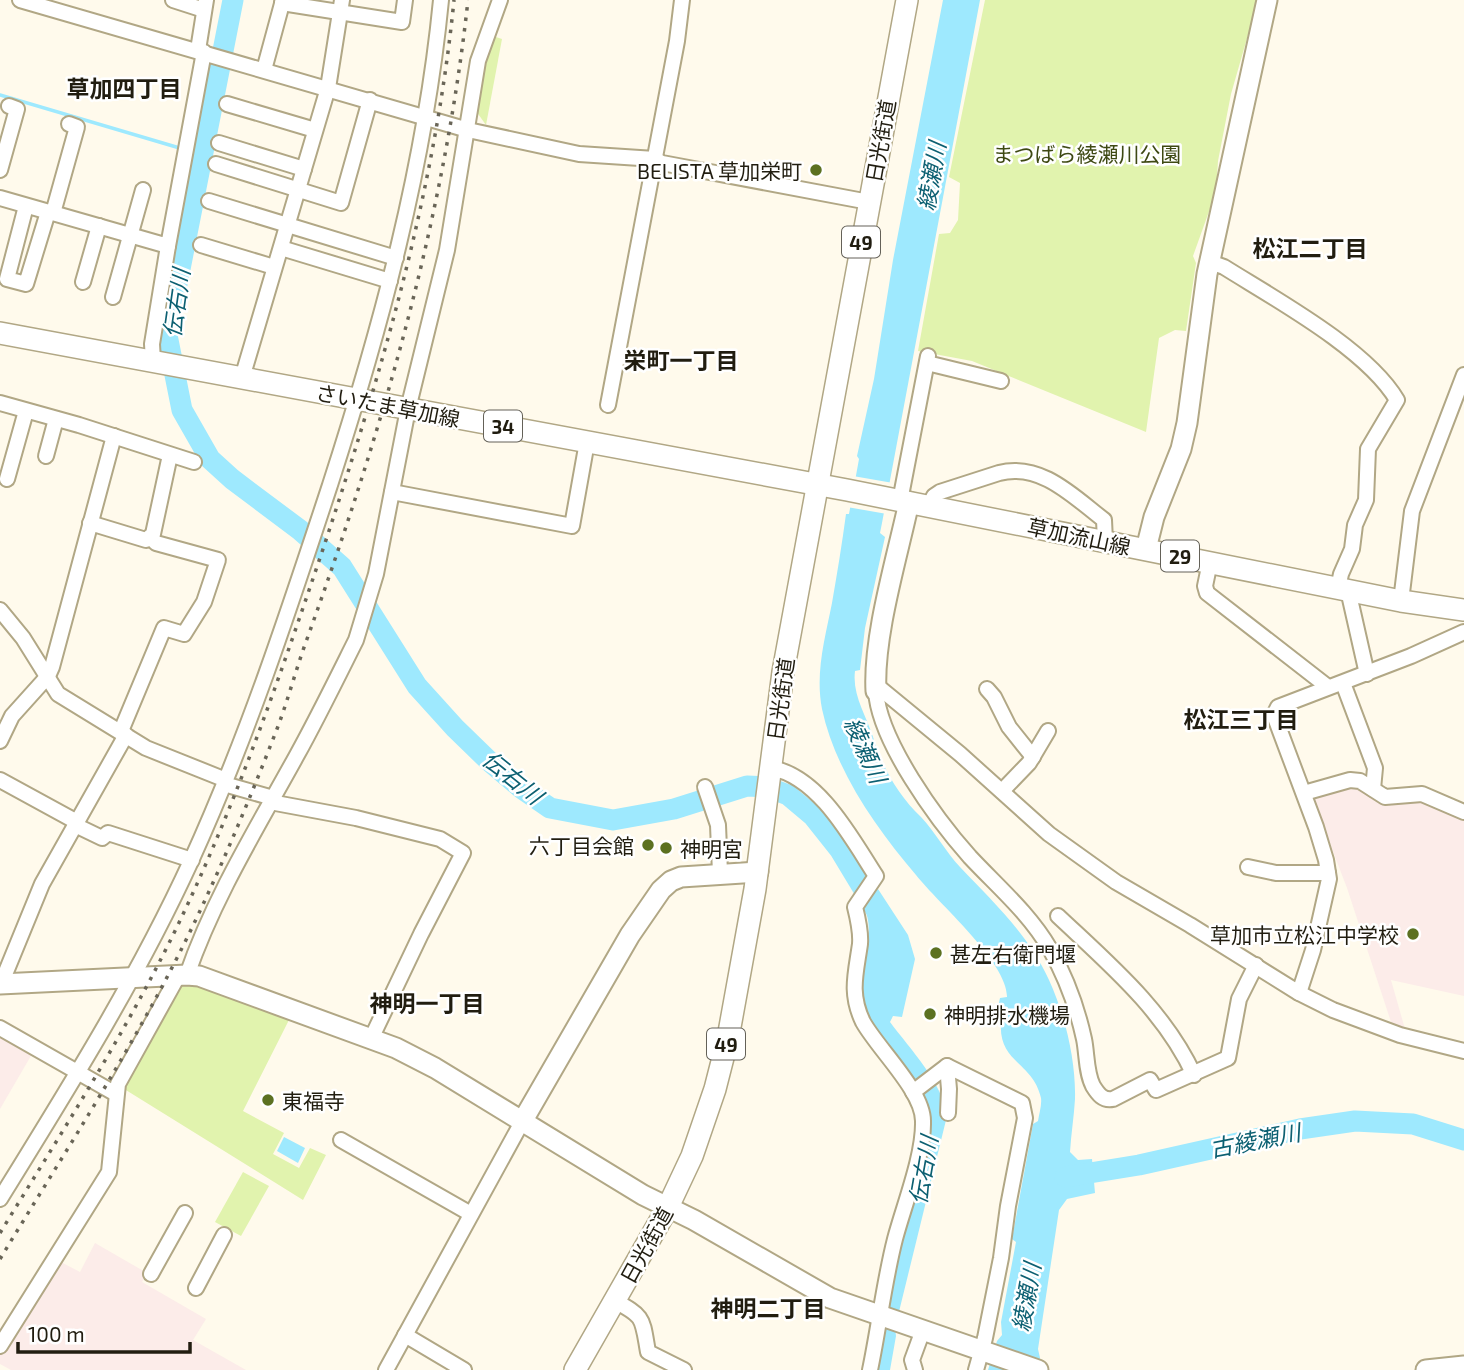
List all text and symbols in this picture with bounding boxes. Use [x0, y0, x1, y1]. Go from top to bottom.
district label: 草加四丁目 [67, 74, 182, 102]
street label: 日光街道 [860, 97, 900, 185]
water label: 綾瀬川 [911, 137, 951, 212]
park label: まつばら綾瀬川公園 [993, 141, 1182, 166]
place label: BELISTA 草加栄町 [637, 158, 802, 183]
marker: BELISTA 草加栄町 [808, 162, 824, 178]
road number: 49 [842, 226, 880, 258]
district label: 松江二丁目 [1253, 234, 1368, 262]
water label: 伝右川 [157, 264, 195, 339]
district label: 栄町一丁目 [624, 346, 739, 374]
street label: さいたま草加線 [314, 379, 462, 431]
road number: 34 [484, 410, 522, 442]
street label: 草加流山線 [1025, 513, 1133, 559]
road number: 29 [1161, 540, 1199, 572]
street label: 日光街道 [762, 656, 798, 742]
district label: 松江三丁目 [1184, 705, 1299, 733]
water label: 綾瀬川 [839, 713, 894, 790]
water label: 伝右川 [477, 744, 551, 811]
place label: 六丁目会館 [529, 833, 634, 858]
place label: 神明宮 [680, 836, 743, 861]
marker: 六丁目会館 [640, 837, 656, 853]
marker: 神明宮 [658, 840, 674, 856]
place label: 草加市立松江中学校 [1210, 922, 1399, 947]
marker: 草加市立松江中学校 [1405, 926, 1421, 942]
place label: 甚左右衛門堰 [950, 941, 1076, 966]
marker: 甚左右衛門堰 [928, 945, 944, 961]
district label: 神明一丁目 [370, 989, 485, 1017]
place label: 神明排水機場 [944, 1002, 1070, 1027]
marker: 神明排水機場 [922, 1006, 938, 1022]
road number: 49 [707, 1028, 745, 1060]
place label: 東福寺 [282, 1088, 345, 1113]
marker: 東福寺 [260, 1092, 276, 1108]
water label: 古綾瀬川 [1207, 1117, 1306, 1163]
water label: 伝右川 [903, 1131, 943, 1206]
street label: 日光街道 [615, 1202, 677, 1288]
water label: 綾瀬川 [1006, 1258, 1046, 1333]
district label: 神明二丁目 [711, 1294, 826, 1322]
scale bar [18, 1310, 189, 1354]
text: 100 m [28, 1321, 85, 1346]

